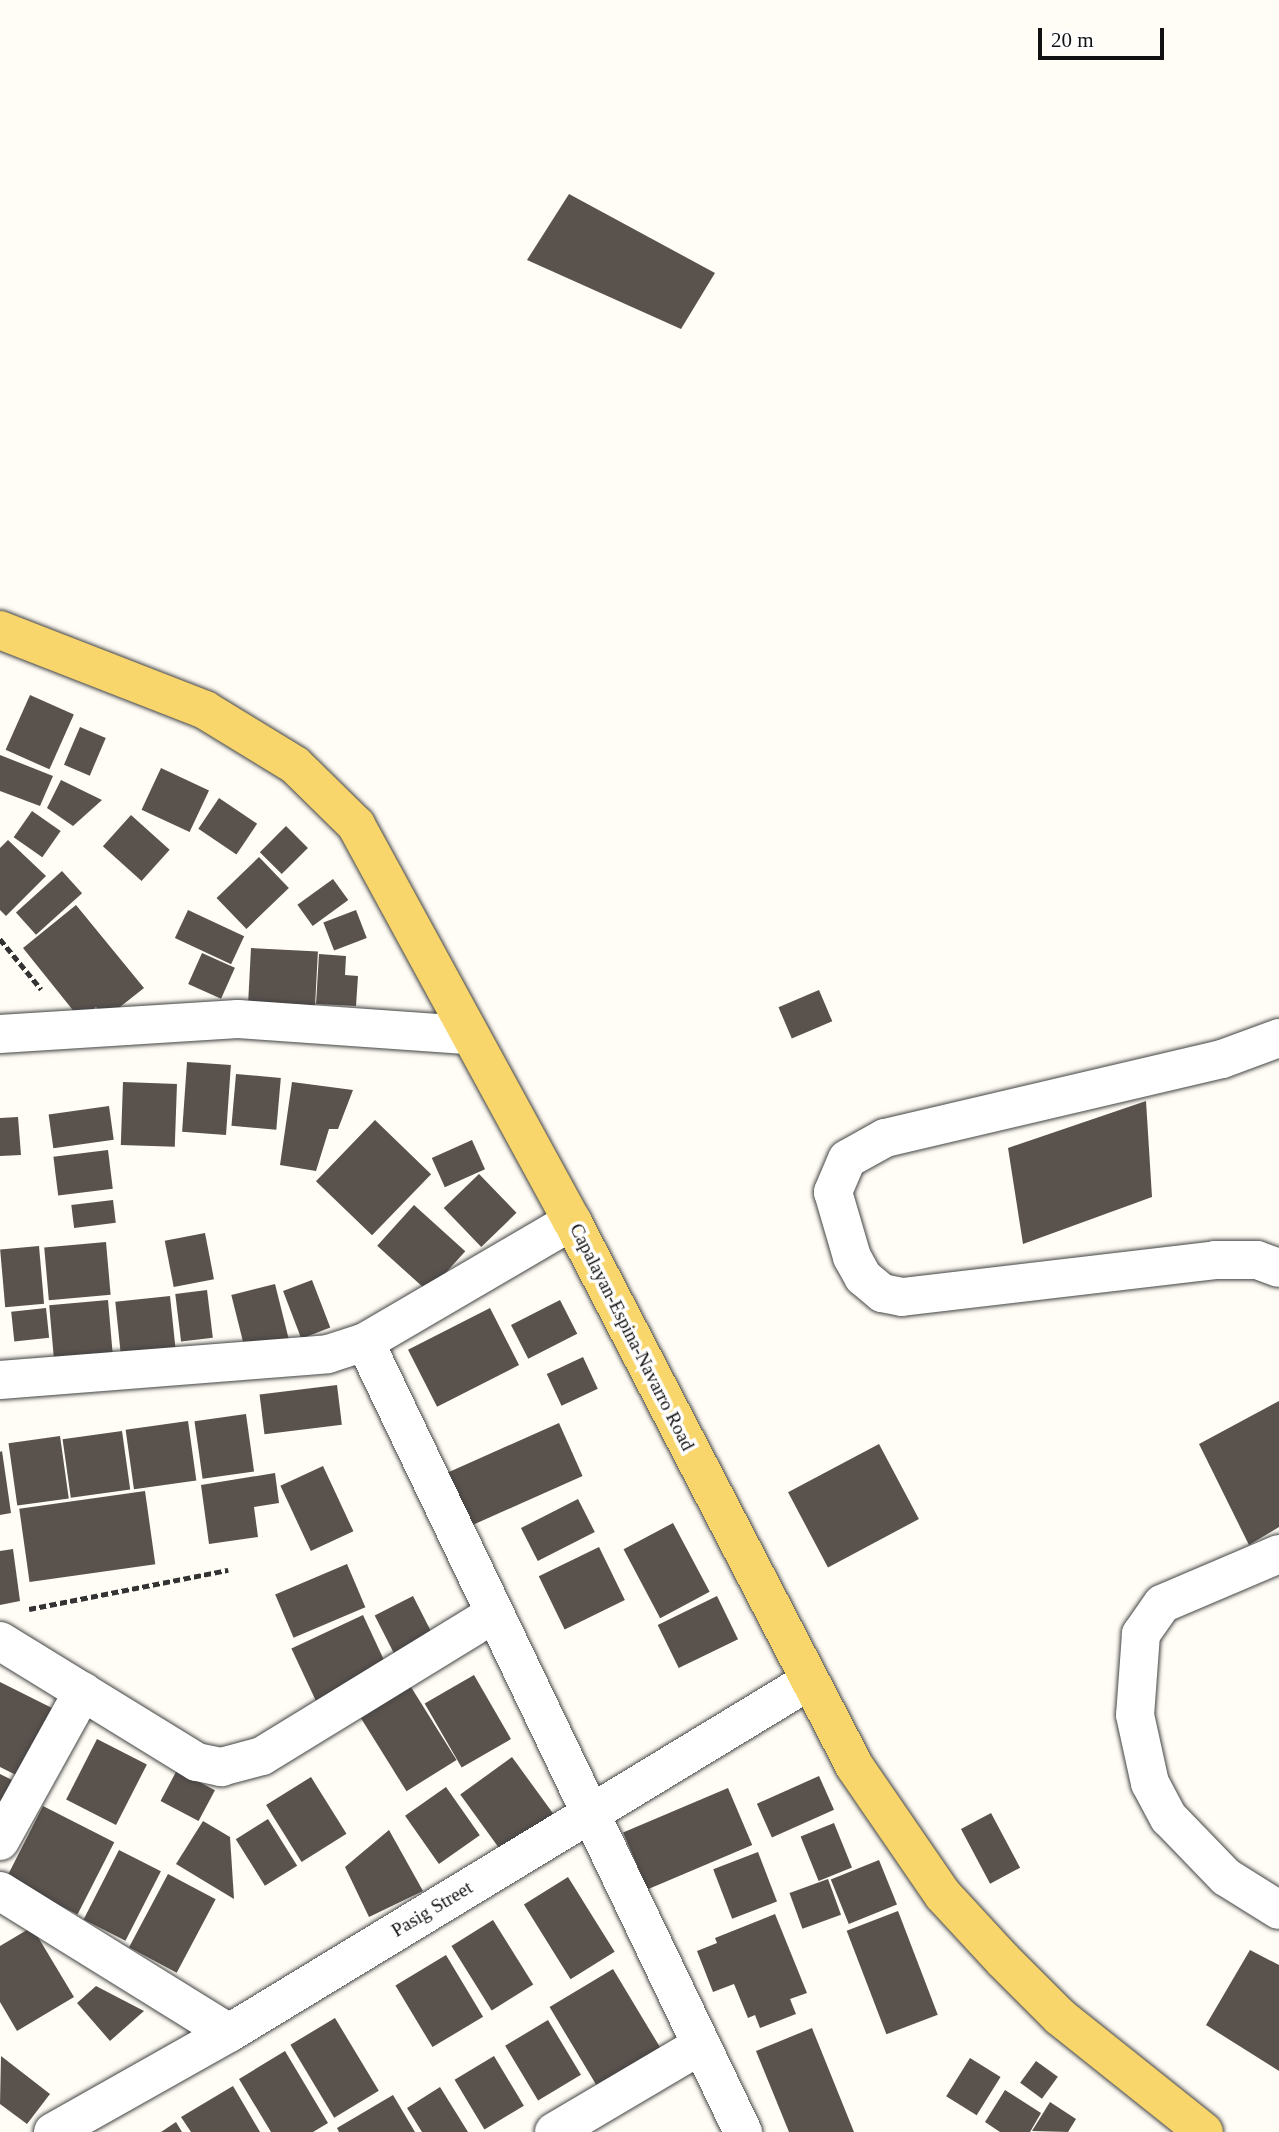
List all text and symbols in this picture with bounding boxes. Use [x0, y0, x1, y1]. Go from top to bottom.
scale bar [1041, 14, 1167, 58]
text: 20 m [1051, 28, 1094, 52]
street label: Capalayan-Espina-Navarro Road [565, 1220, 699, 1454]
street label: Pasig Street [387, 1876, 477, 1942]

